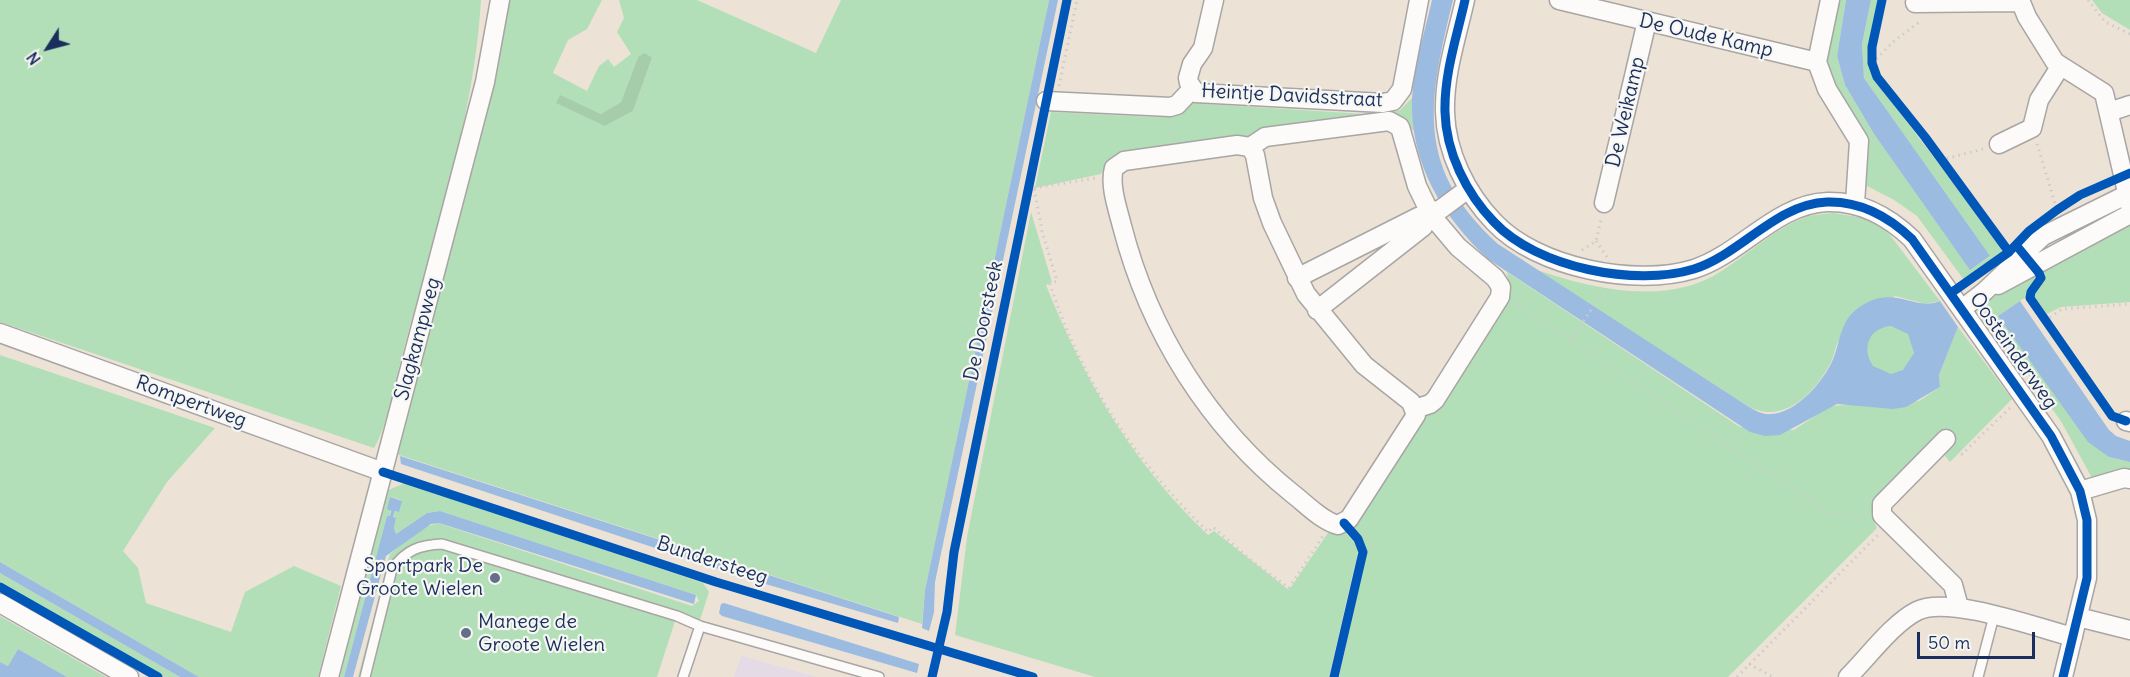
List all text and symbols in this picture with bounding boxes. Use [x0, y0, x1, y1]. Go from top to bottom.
street label: De Oude Kamp [1637, 9, 1775, 63]
north arrow [18, 18, 78, 78]
text: N [22, 48, 45, 69]
street label: De Weikamp [1602, 54, 1650, 170]
street label: Heintje Davidsstraat [1201, 79, 1383, 113]
street label: De Doorsteek [960, 259, 1008, 383]
street label: Slagkampweg [390, 275, 446, 403]
street label: Oosteinderweg [1964, 288, 2062, 414]
street label: Rompertweg [132, 371, 250, 433]
street label: Bundersteeg [653, 532, 771, 590]
place label: Sportpark De Groote Wielen [356, 554, 483, 601]
marker: Sportpark De Groote Wielen [488, 571, 502, 585]
place label: Manege de Groote Wielen [478, 610, 605, 657]
scale bar [1920, 620, 2038, 658]
marker: Manege de Groote Wielen [459, 626, 473, 640]
text: 50 m [1928, 631, 1970, 654]

